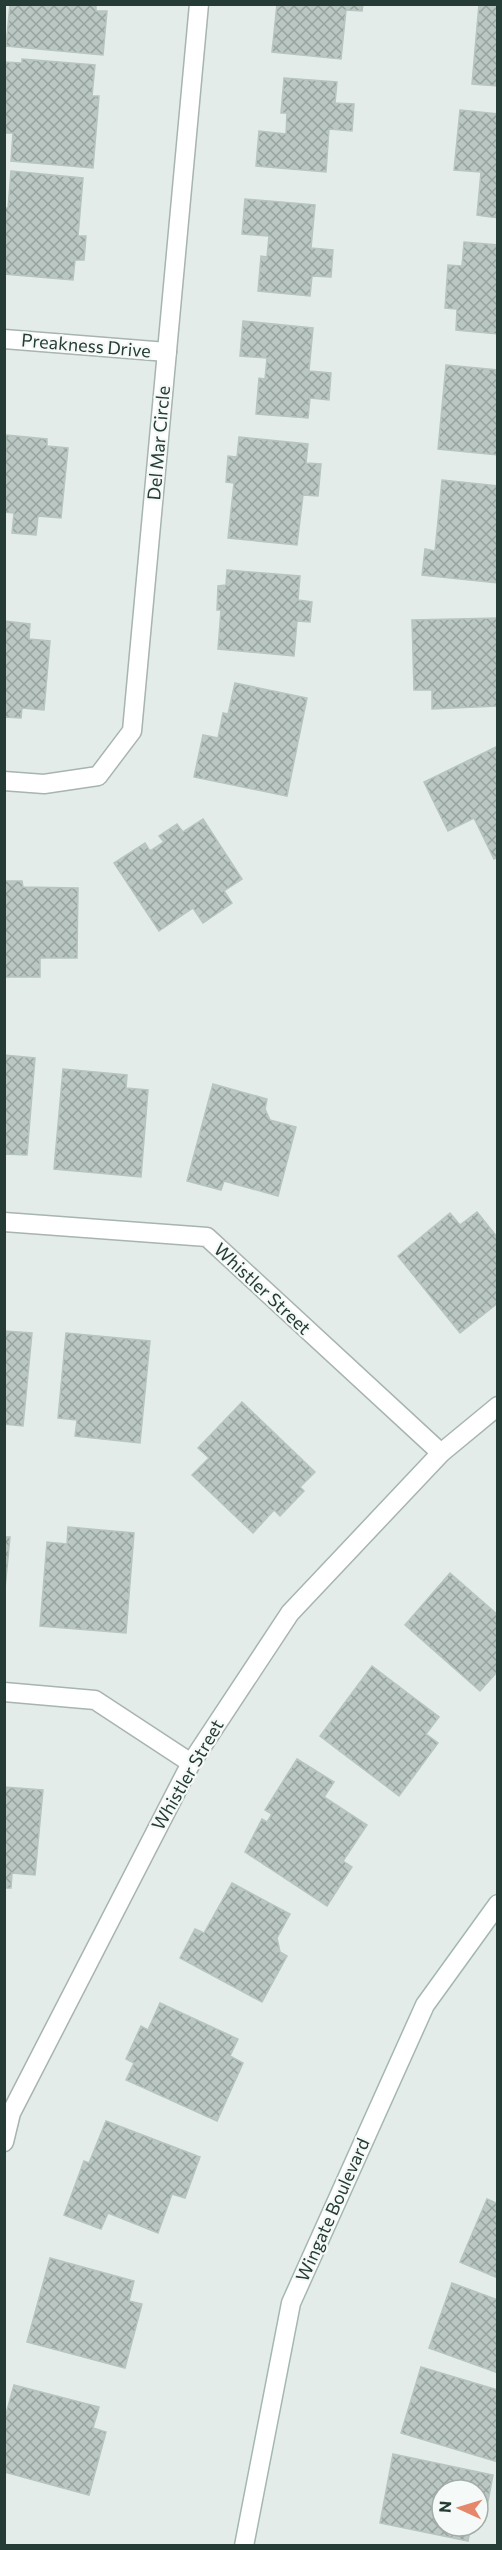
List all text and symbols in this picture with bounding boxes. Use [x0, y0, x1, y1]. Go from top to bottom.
street label: Preakness Drive [20, 328, 152, 362]
street label: Del Mar Circle [142, 385, 174, 501]
street label: Whistler Street [210, 1238, 316, 1339]
street label: Whistler Street [147, 1715, 228, 1834]
street label: Wingate Boulevard [291, 2135, 374, 2285]
north arrow [430, 2478, 490, 2538]
text: N [435, 2500, 454, 2514]

